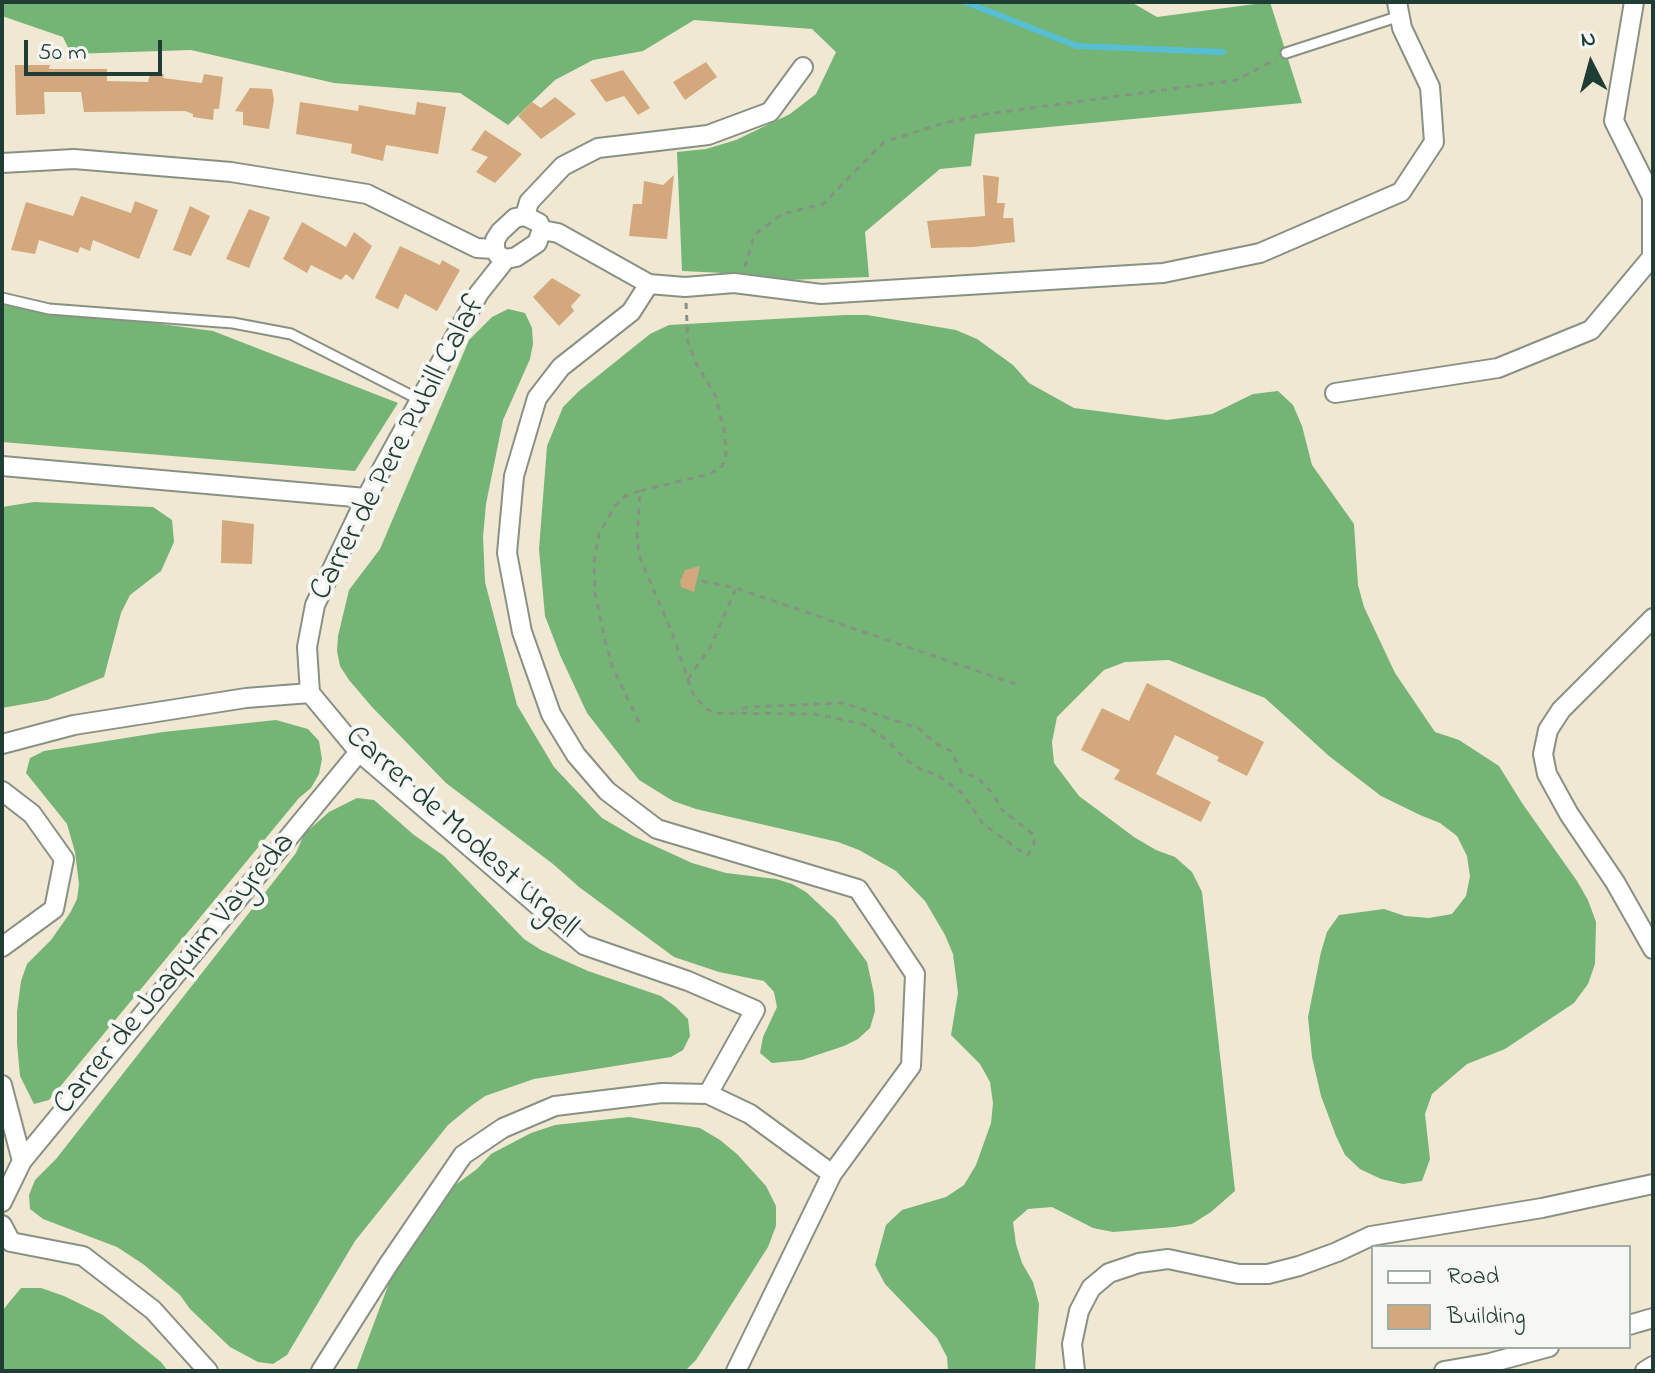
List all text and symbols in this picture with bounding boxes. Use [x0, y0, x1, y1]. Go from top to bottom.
text: N [1579, 23, 1598, 57]
scale bar [28, 24, 166, 74]
north arrow [1551, 24, 1631, 104]
text: 50 m [38, 36, 87, 71]
street label: Carrer de Pere Pubill Calaf [303, 290, 497, 608]
street label: Carrer de Modest Urgell [336, 719, 584, 949]
street label: Carrer de Joaquim Vayreda [47, 826, 305, 1124]
legend [1371, 1245, 1631, 1349]
text: Road [1447, 1260, 1499, 1295]
text: Building [1447, 1300, 1526, 1335]

